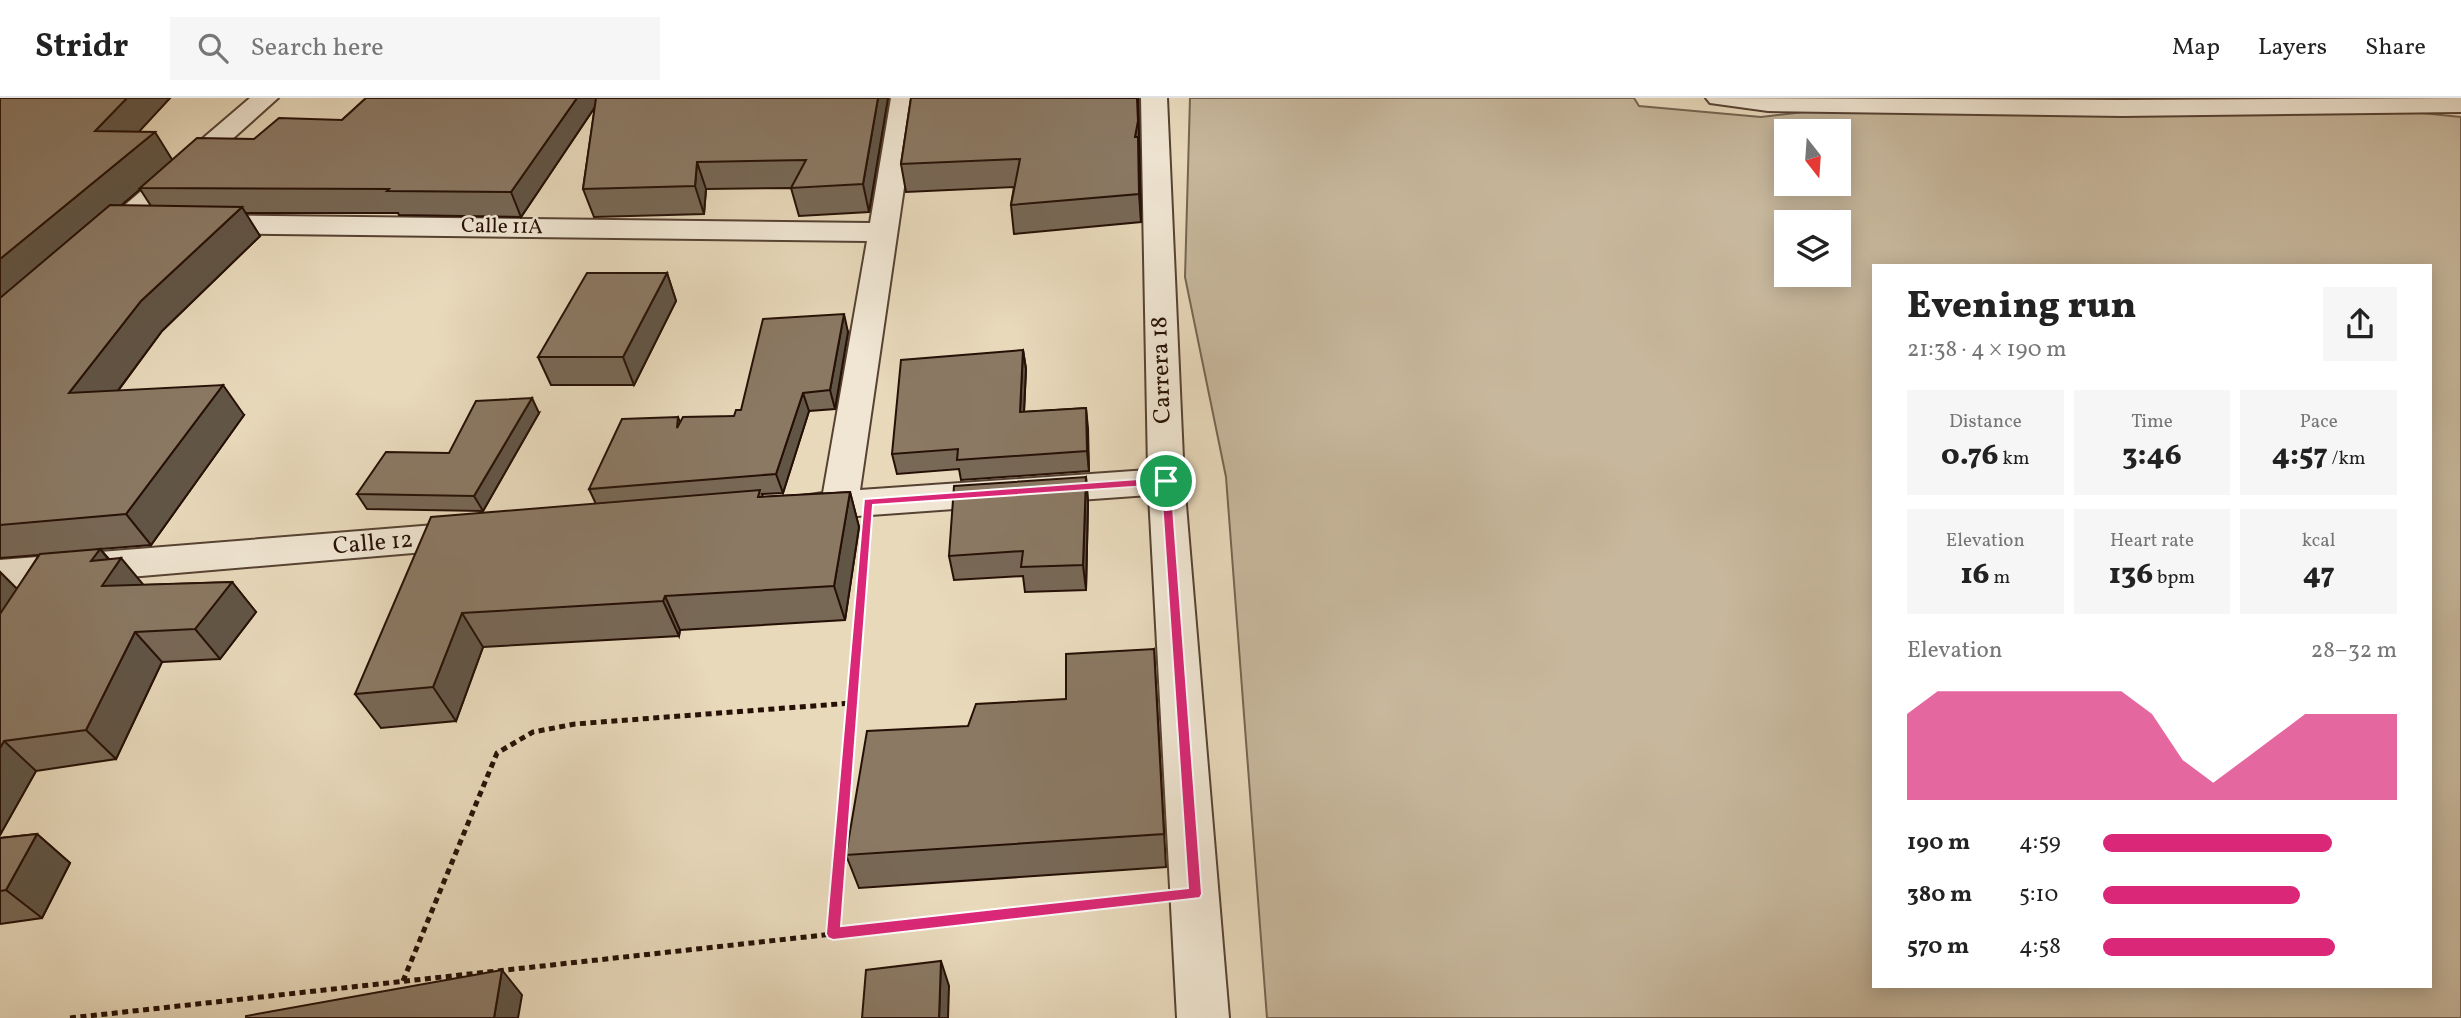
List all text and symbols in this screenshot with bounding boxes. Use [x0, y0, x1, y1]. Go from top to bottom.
search box [170, 17, 660, 80]
text: Stridr [35, 25, 128, 71]
icon: search [194, 29, 232, 67]
text: Search here [250, 30, 384, 66]
text: Map [2172, 31, 2220, 65]
text: Layers [2258, 31, 2327, 65]
text: Share [2365, 31, 2426, 65]
north arrow [1774, 119, 1852, 196]
map controls [1774, 119, 1851, 287]
button: layers [1774, 210, 1851, 287]
street label: Calle 11A [461, 212, 543, 242]
text: Evening run [1907, 281, 2137, 334]
button: share [2323, 287, 2397, 361]
street label: Carrera 18 [1143, 316, 1181, 424]
text: 21:38 · 4 × 190 m [1907, 334, 2067, 366]
text: Distance [1949, 409, 2022, 435]
text: Time [2131, 409, 2173, 435]
text: Pace [2300, 409, 2338, 435]
text: 0.76 [1941, 435, 1999, 477]
text: 3:46 [2122, 435, 2182, 477]
text: 4:57 [2272, 435, 2328, 477]
text: km [1999, 446, 2030, 472]
text: /km [2328, 446, 2366, 472]
pin [1136, 451, 1196, 511]
icon: arrive [1147, 462, 1185, 500]
street label: Calle 12 [331, 524, 415, 564]
text: Elevation [1946, 528, 2025, 554]
text: Heart rate [2110, 528, 2194, 554]
text: kcal [2302, 528, 2336, 554]
text: 16 [1960, 554, 1990, 596]
text: 136 [2109, 554, 2153, 596]
text: 47 [2303, 554, 2335, 596]
text: m [1990, 565, 2010, 591]
text: bpm [2153, 565, 2195, 591]
text: Elevation [1907, 635, 2003, 667]
text: 28–32 m [2311, 635, 2397, 667]
text: 190 m [1907, 827, 1970, 859]
text: 4:59 [2019, 827, 2061, 859]
text: 380 m [1907, 879, 1972, 911]
text: 5:10 [2019, 879, 2058, 911]
text: 570 m [1907, 931, 1969, 963]
text: 4:58 [2019, 931, 2061, 963]

